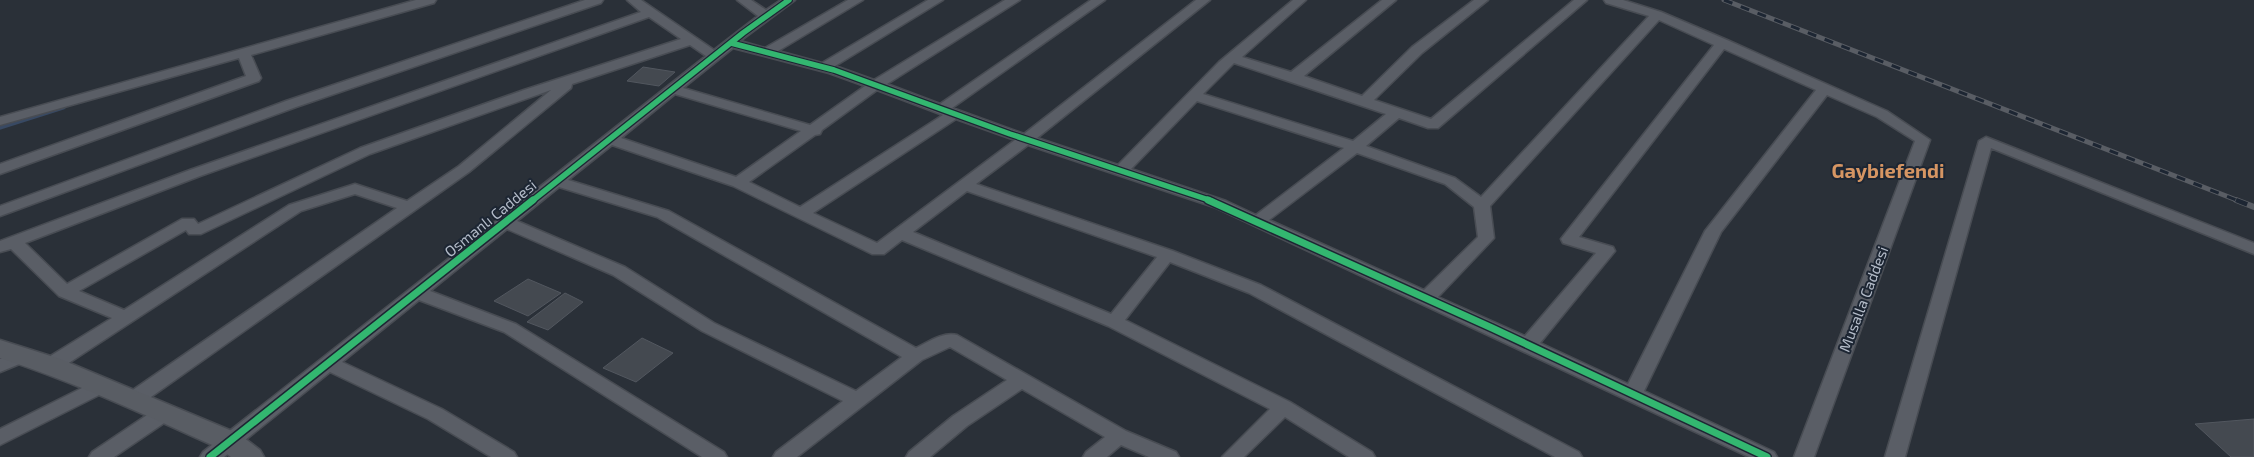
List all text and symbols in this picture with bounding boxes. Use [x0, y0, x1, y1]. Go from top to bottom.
district label: Gaybiefendi [1832, 158, 1945, 183]
street label: Osmanlı Caddesi [441, 176, 539, 260]
street label: Musalla Caddesi [1835, 244, 1891, 354]

